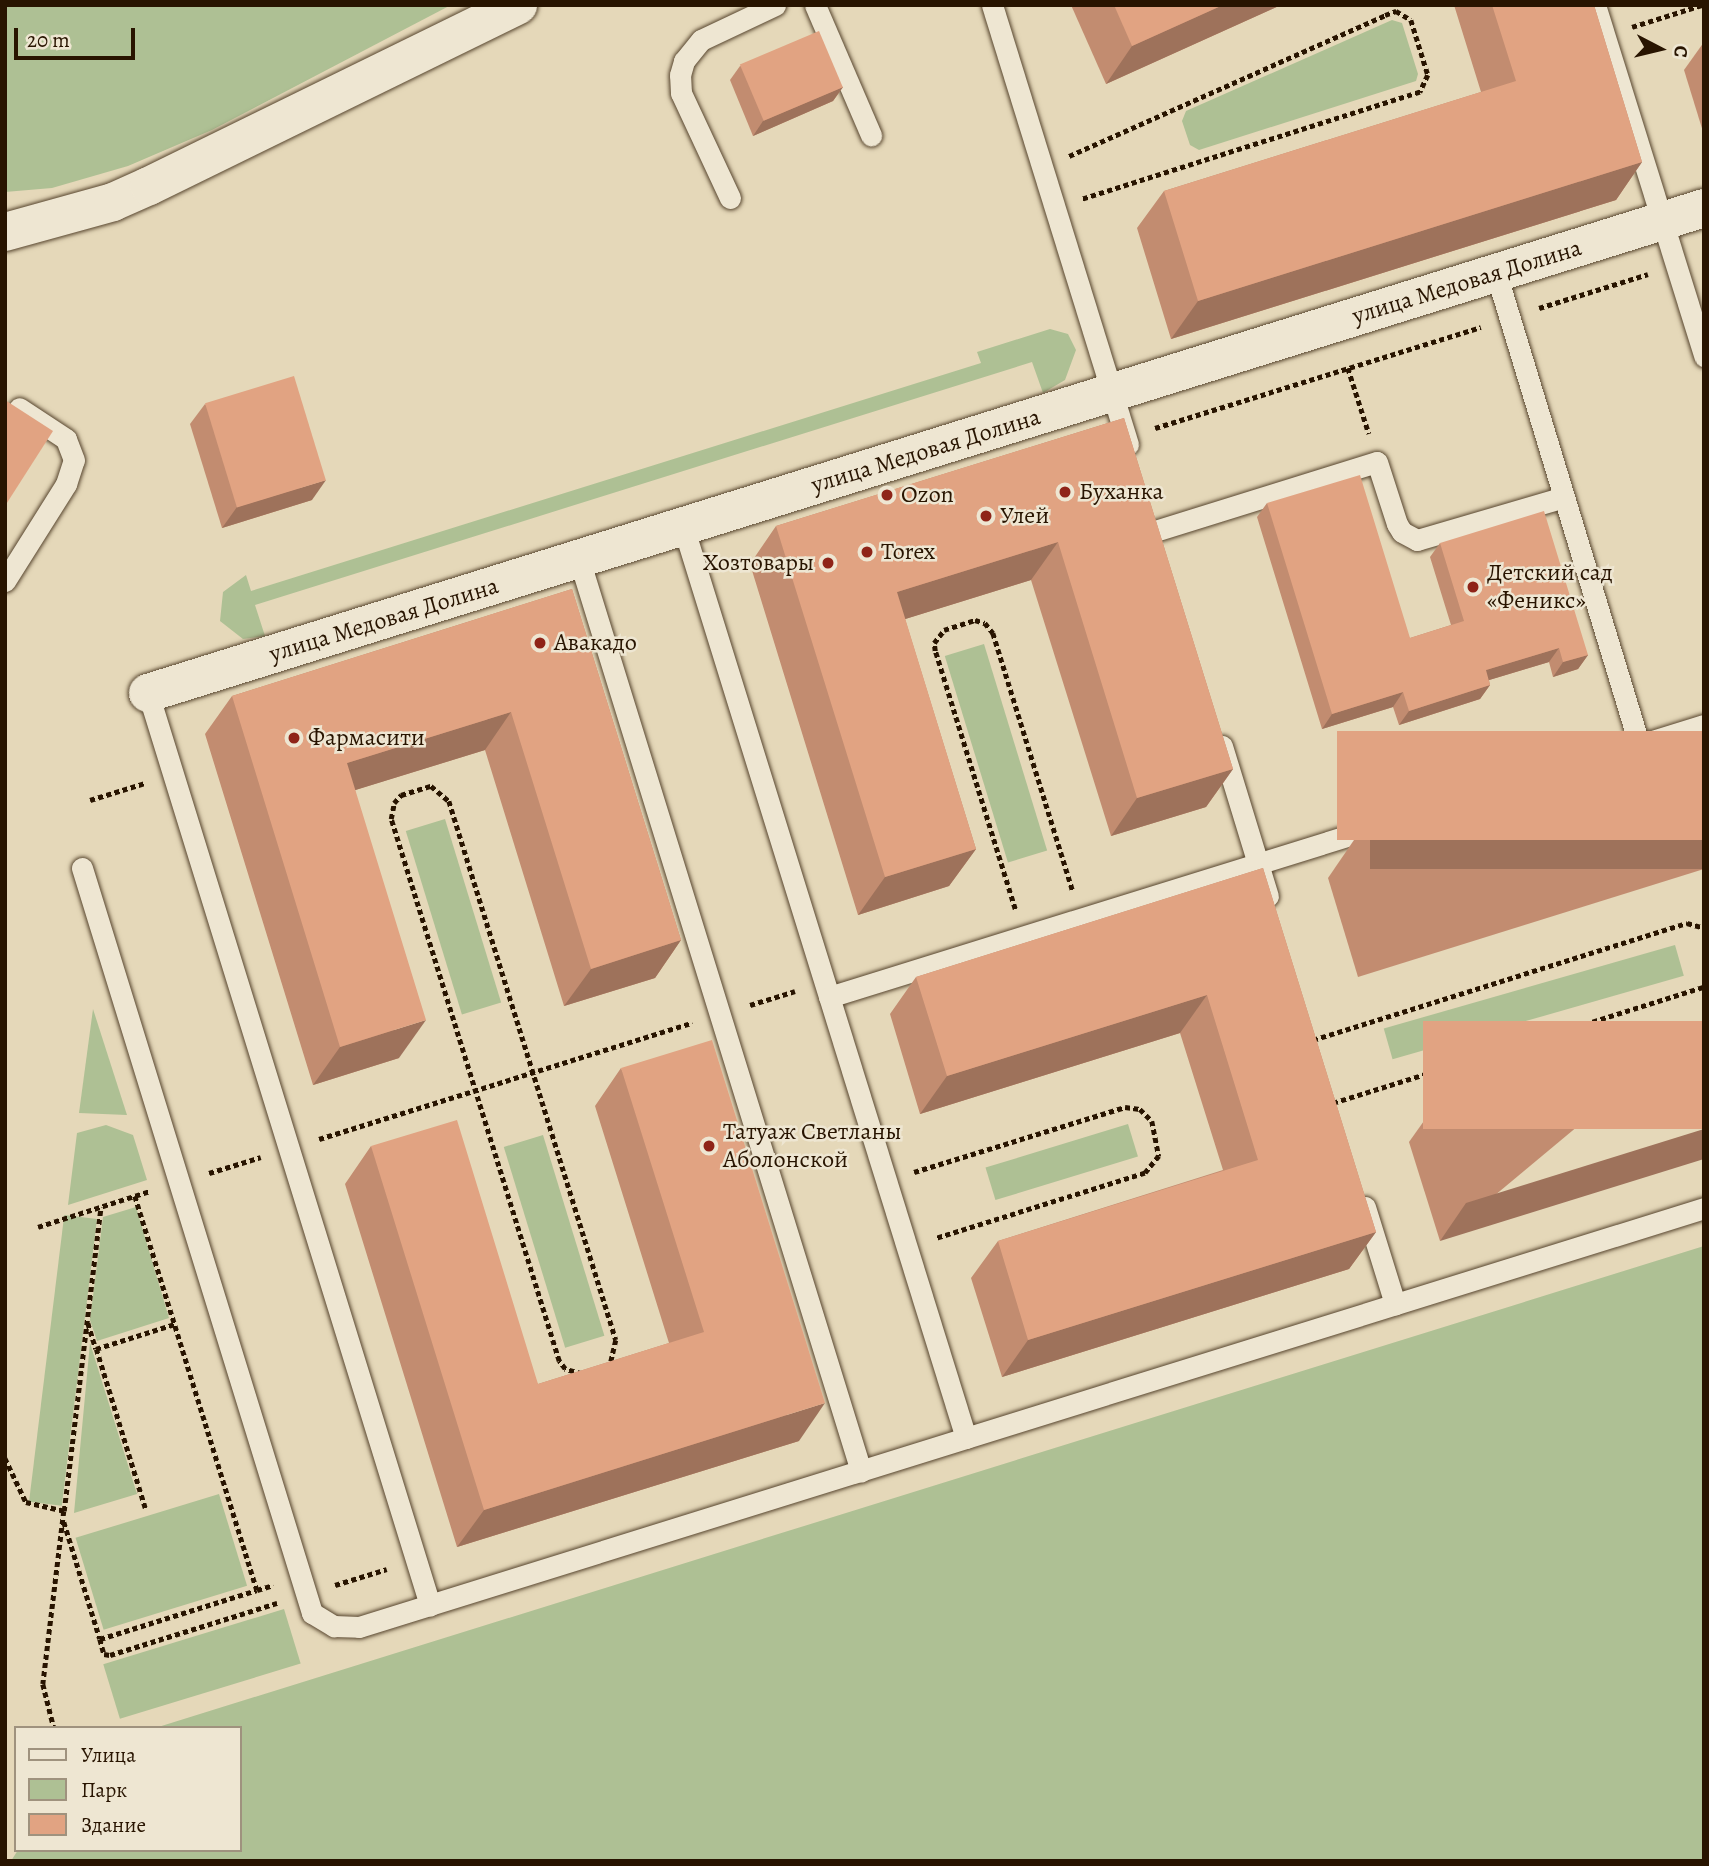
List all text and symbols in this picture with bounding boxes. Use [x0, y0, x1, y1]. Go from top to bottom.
scale bar [18, 14, 138, 58]
north arrow [1625, 14, 1695, 84]
text: 20 m [27, 26, 70, 54]
text: С [1667, 44, 1694, 59]
street label: улица Медовая Долина [1349, 233, 1585, 331]
street label: улица Медовая Долина [808, 402, 1044, 500]
place label: Буханка [1079, 478, 1164, 506]
place label: Ozon [901, 481, 954, 509]
marker: Буханка [1057, 484, 1073, 500]
marker: Ozon [879, 487, 895, 503]
place label: Улей [1000, 502, 1049, 530]
marker: Улей [978, 508, 994, 524]
place label: Torex [881, 538, 935, 566]
marker: Torex [859, 544, 875, 560]
place label: Хозтовары [703, 549, 814, 577]
marker: Хозтовары [820, 555, 836, 571]
place label: Детский сад «Феникс» [1487, 559, 1613, 615]
street label: улица Медовая Долина [266, 571, 502, 669]
marker: Детский сад «Феникс» [1465, 579, 1481, 595]
place label: Авакадо [554, 629, 637, 657]
marker: Авакадо [532, 635, 548, 651]
place label: Фармасити [308, 724, 425, 752]
marker: Фармасити [286, 730, 302, 746]
place label: Татуаж Светланы Аболонской [723, 1118, 901, 1174]
marker: Татуаж Светланы Аболонской [701, 1138, 717, 1154]
legend [14, 1726, 242, 1852]
text: Улица [81, 1741, 136, 1769]
text: Парк [81, 1776, 127, 1804]
text: Здание [81, 1811, 146, 1839]

